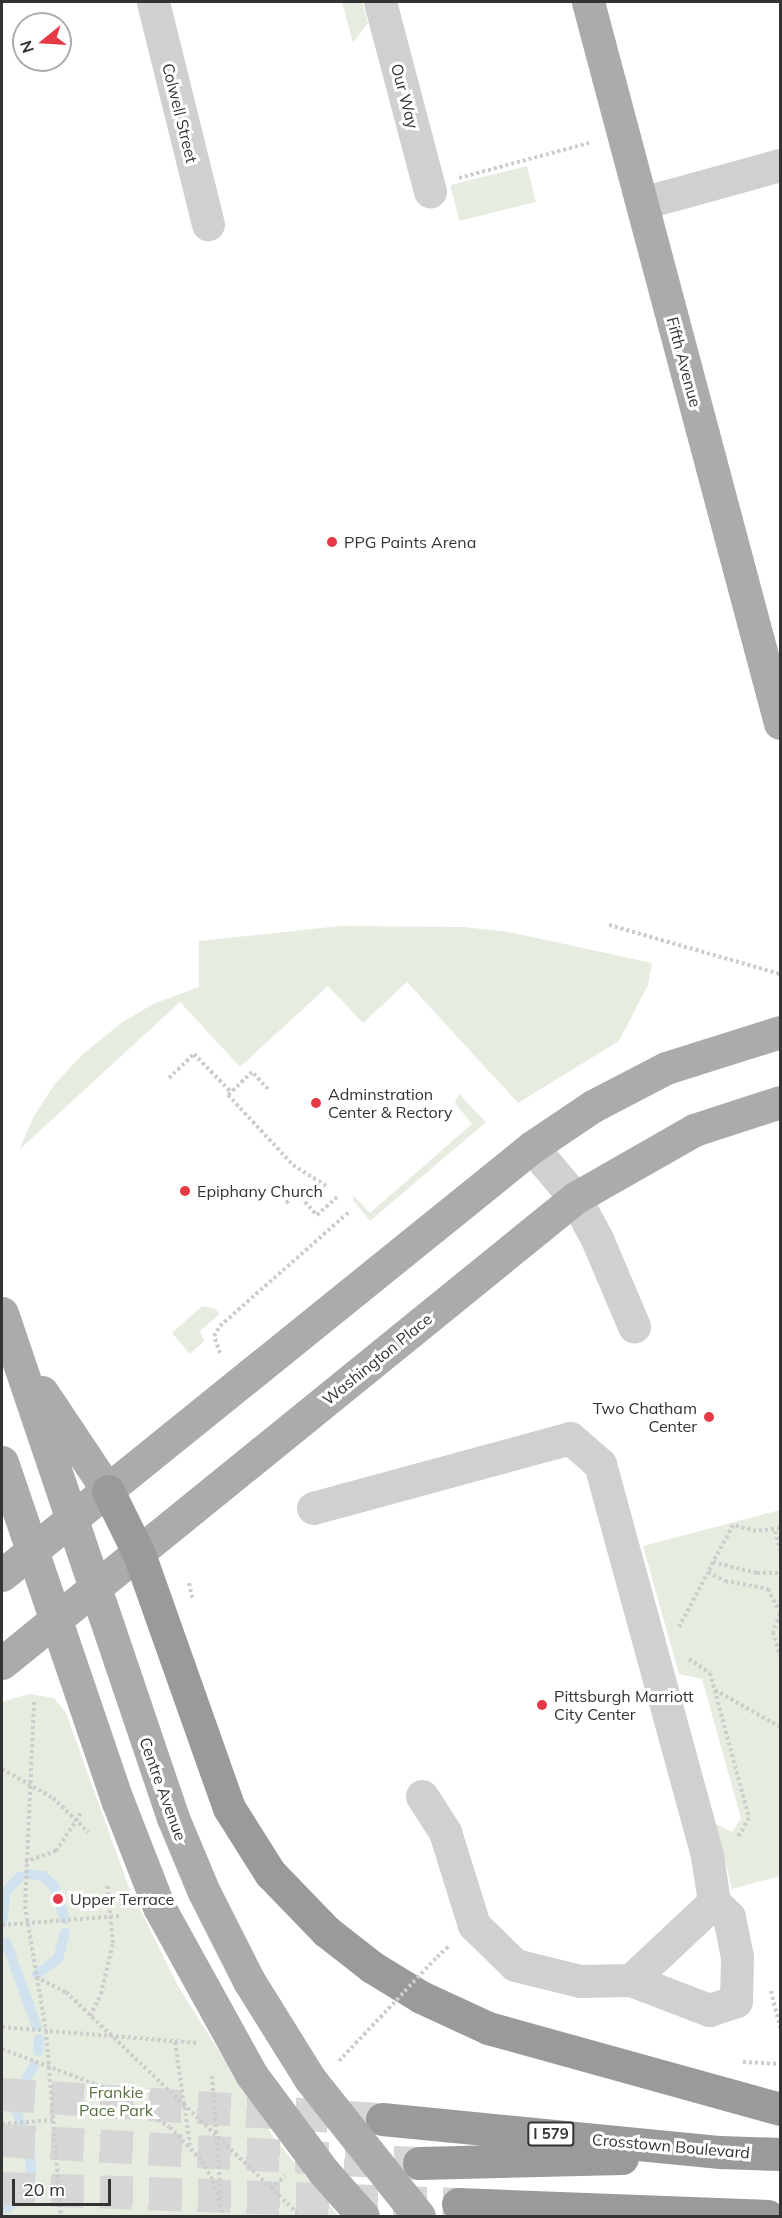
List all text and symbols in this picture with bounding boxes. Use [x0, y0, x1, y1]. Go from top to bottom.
north arrow [12, 12, 72, 72]
text: N [15, 38, 38, 56]
street label: Colwell Street [158, 61, 202, 165]
street label: Our Way [387, 61, 423, 131]
street label: Fifth Avenue [663, 315, 705, 409]
place label: PPG Paints Arena [344, 532, 476, 552]
marker: PPG Paints Arena [325, 535, 339, 549]
place label: Adminstration Center & Rectory [328, 1084, 453, 1122]
marker: Adminstration Center & Rectory [309, 1096, 323, 1110]
place label: Epiphany Church [197, 1181, 323, 1201]
marker: Epiphany Church [178, 1184, 192, 1198]
street label: Washington Place [318, 1309, 436, 1409]
place label: Two Chatham Center [593, 1398, 697, 1436]
marker: Two Chatham Center [702, 1410, 716, 1424]
place label: Pittsburgh Marriott City Center [554, 1686, 694, 1724]
marker: Pittsburgh Marriott City Center [535, 1698, 549, 1712]
street label: Centre Avenue [135, 1735, 191, 1843]
place label: Upper Terrace [70, 1889, 174, 1909]
marker: Upper Terrace [51, 1892, 65, 1906]
park label: Frankie Pace Park [79, 2082, 153, 2120]
road number: I 579 [527, 2122, 575, 2146]
street label: Crosstown Boulevard [591, 2130, 751, 2162]
scale bar [15, 2167, 114, 2205]
text: 20 m [23, 2178, 65, 2201]

